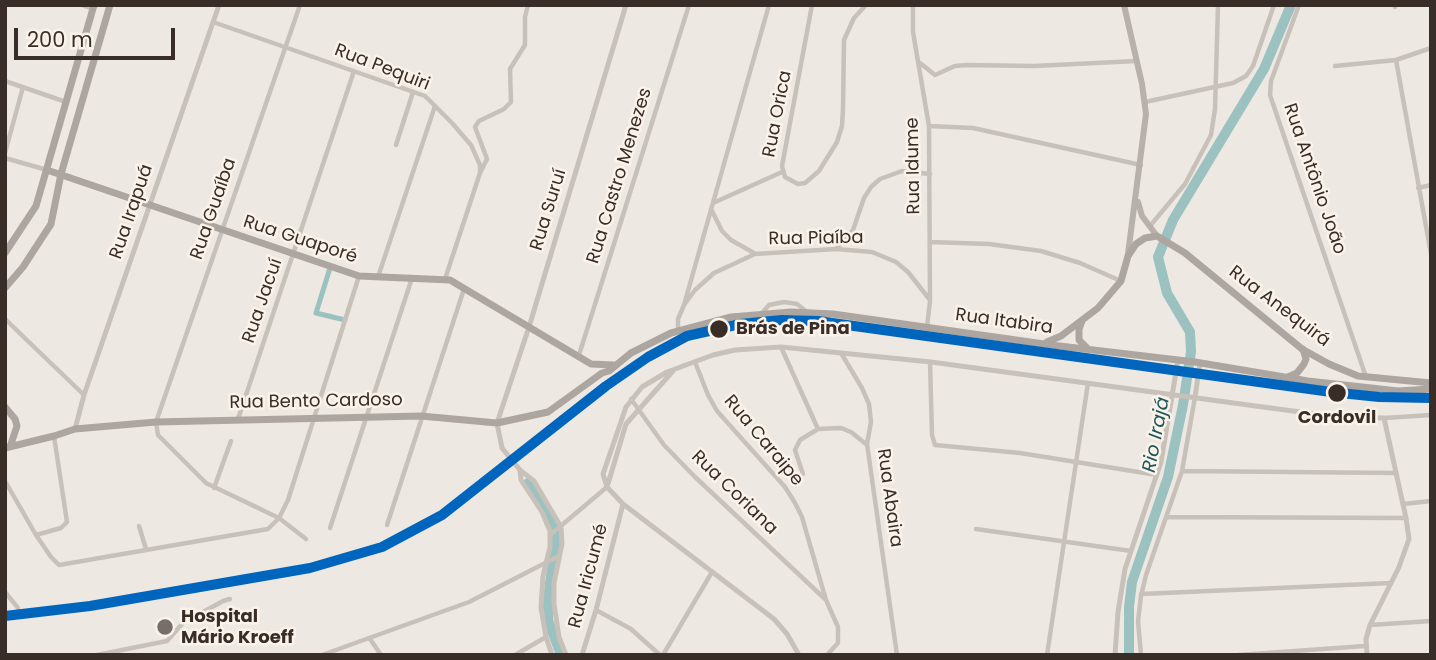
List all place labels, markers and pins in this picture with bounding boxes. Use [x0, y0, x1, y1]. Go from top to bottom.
marker: Brás de Pina [708, 318, 730, 340]
place label: Brás de Pina [736, 318, 850, 340]
marker: Cordovil [1326, 382, 1348, 404]
place label: Cordovil [1298, 407, 1376, 429]
place label: Hospital Mário Kroeff [181, 606, 294, 648]
marker: Hospital Mário Kroeff [155, 617, 175, 637]

